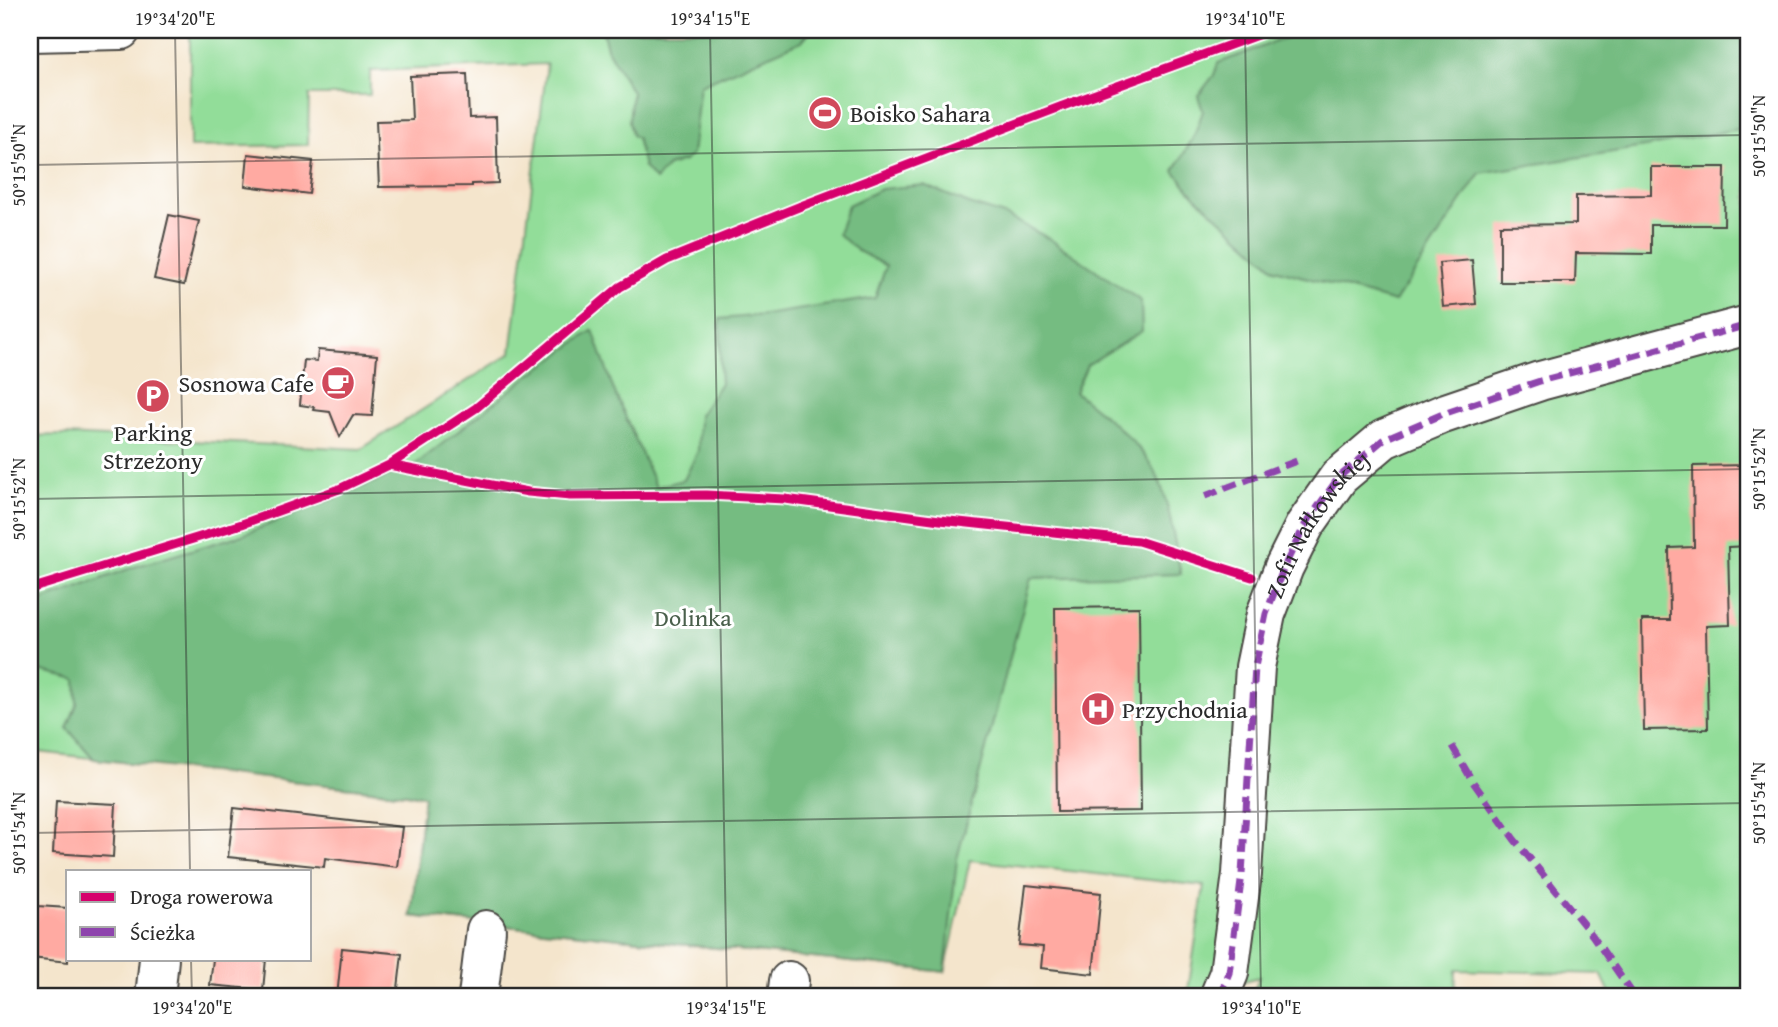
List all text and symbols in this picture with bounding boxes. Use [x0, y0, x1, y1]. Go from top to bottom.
text: 19°34'20"E [135, 5, 215, 32]
text: 19°34'15"E [670, 5, 750, 32]
text: 19°34'10"E [1205, 5, 1285, 32]
sports icon: Boisko Sahara [806, 94, 844, 132]
text: 50°15'50"N [1745, 94, 1772, 177]
place label: Boisko Sahara [850, 96, 991, 131]
text: 50°15'50"N [5, 123, 32, 206]
cafe icon: Sosnowa Cafe [319, 364, 357, 402]
place label: Sosnowa Cafe [178, 366, 314, 401]
parking icon: Parking Strzeżony [134, 377, 172, 415]
place label: Parking Strzeżony [103, 415, 203, 478]
text: 50°15'52"N [1745, 427, 1772, 510]
street label: Zofii Nałkowskiej [1256, 441, 1377, 603]
text: 50°15'52"N [5, 457, 32, 540]
park label: Dolinka [654, 600, 732, 635]
hospital icon: Przychodnia [1079, 690, 1117, 728]
place label: Przychodnia [1122, 692, 1248, 727]
text: 50°15'54"N [1745, 761, 1772, 844]
text: 50°15'54"N [5, 791, 32, 874]
legend [66, 870, 312, 960]
text: Droga rowerowa [130, 881, 273, 912]
text: Ścieżka [130, 917, 195, 948]
text: 19°34'20"E [152, 994, 232, 1021]
text: 19°34'15"E [686, 994, 766, 1021]
text: 19°34'10"E [1221, 994, 1301, 1021]

